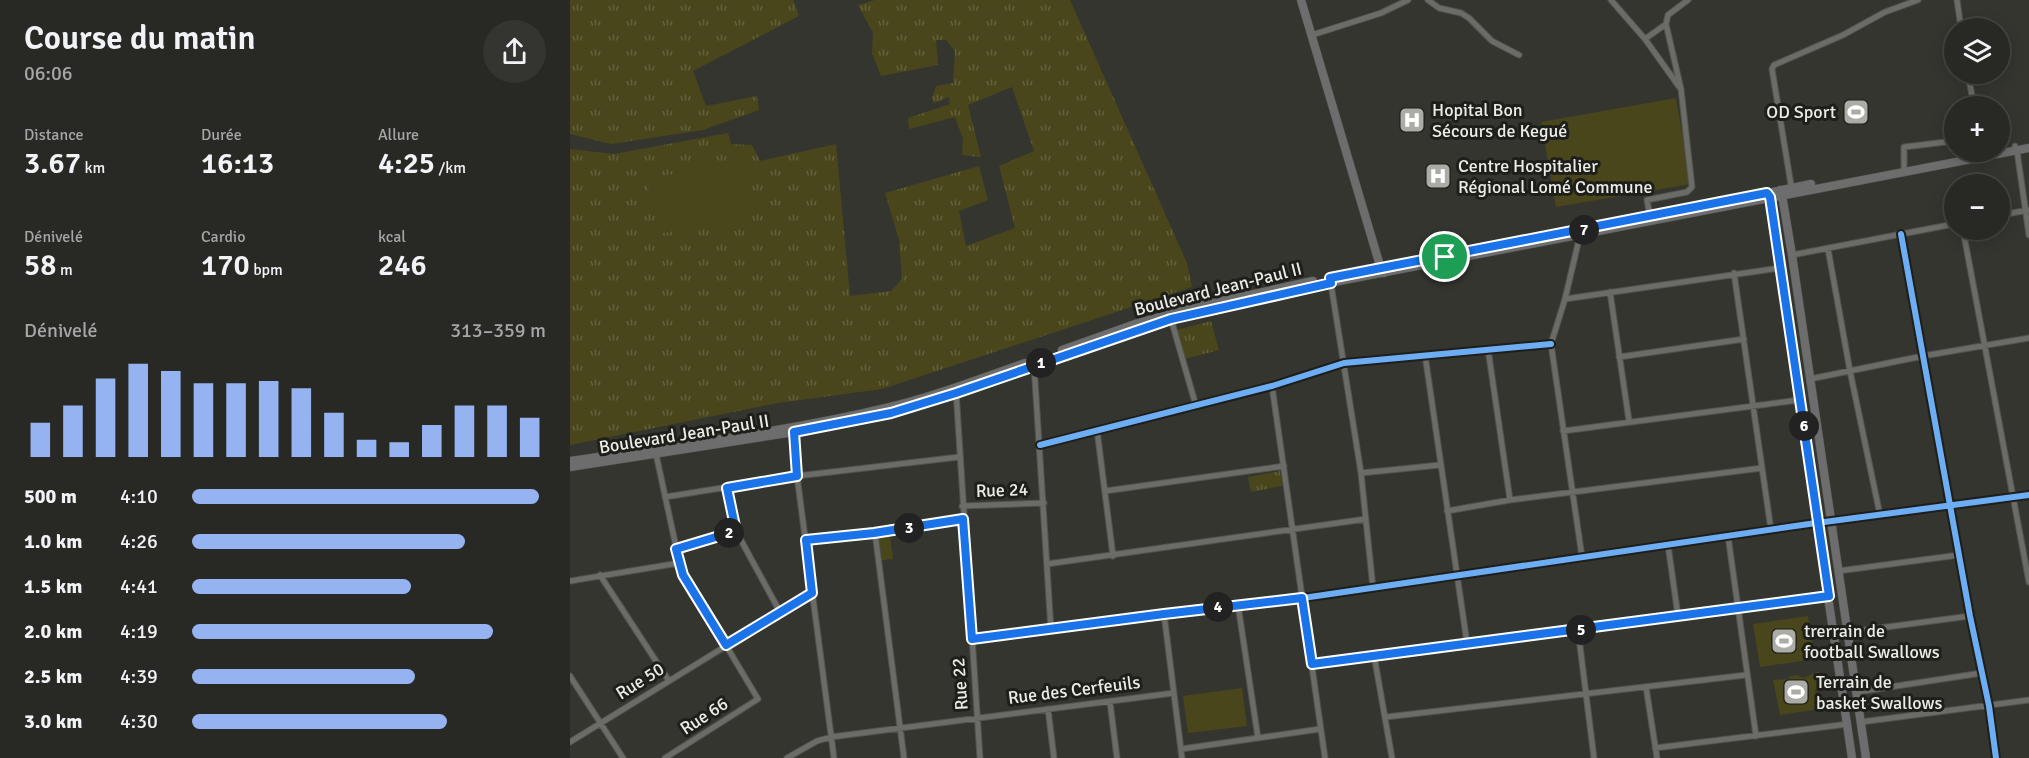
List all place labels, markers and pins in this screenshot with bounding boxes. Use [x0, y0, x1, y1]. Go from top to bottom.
sports icon: OD Sport [1841, 97, 1871, 127]
place label: Hopital Bon Sécours de Kegué [1432, 99, 1567, 142]
place label: OD Sport [1766, 101, 1836, 123]
hospital icon: Hopital Bon Sécours de Kegué [1397, 105, 1427, 135]
place label: Centre Hospitalier Régional Lomé Commune [1458, 155, 1653, 198]
hospital icon: Centre Hospitalier Régional Lomé Commune [1423, 161, 1453, 191]
pin: 7 [1569, 215, 1599, 245]
pin [1419, 231, 1470, 282]
pin: 1 [1026, 348, 1056, 378]
pin: 6 [1789, 411, 1819, 441]
pin: 3 [894, 513, 924, 543]
pin: 2 [714, 518, 744, 548]
pin: 4 [1203, 592, 1233, 622]
pin: 5 [1566, 615, 1596, 645]
place label: trerrain de football Swallows [1804, 620, 1940, 663]
sports icon: trerrain de football Swallows [1769, 626, 1799, 656]
place label: Terrain de basket Swallows [1816, 671, 1942, 714]
sports icon: Terrain de basket Swallows [1781, 677, 1811, 707]

